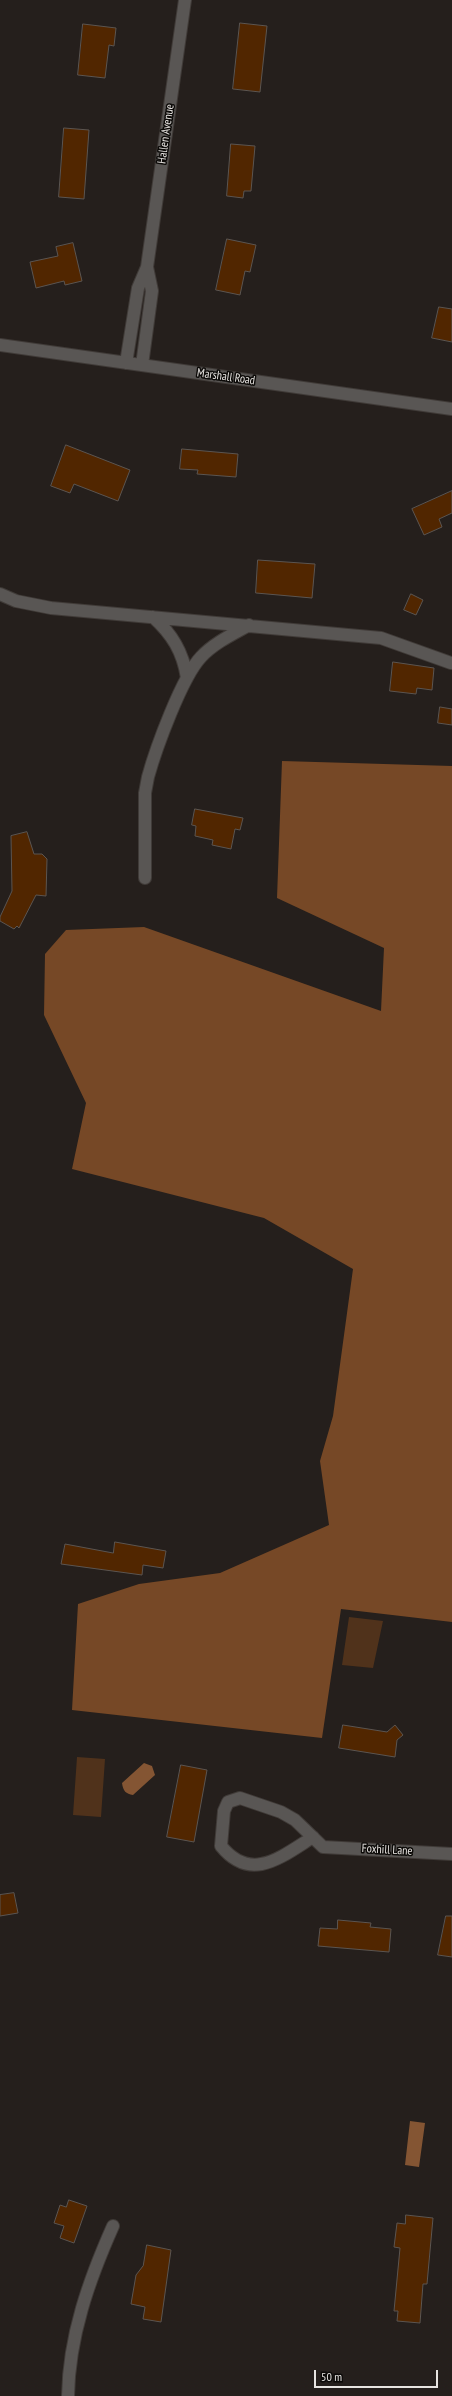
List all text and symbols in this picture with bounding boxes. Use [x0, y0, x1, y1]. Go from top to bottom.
street label: Hallen Avenue [155, 103, 177, 165]
street label: Marshall Road [196, 366, 256, 388]
street label: Foxhill Lane [361, 1841, 413, 1859]
scale bar [316, 2362, 440, 2388]
text: 50 m [321, 2369, 342, 2384]

